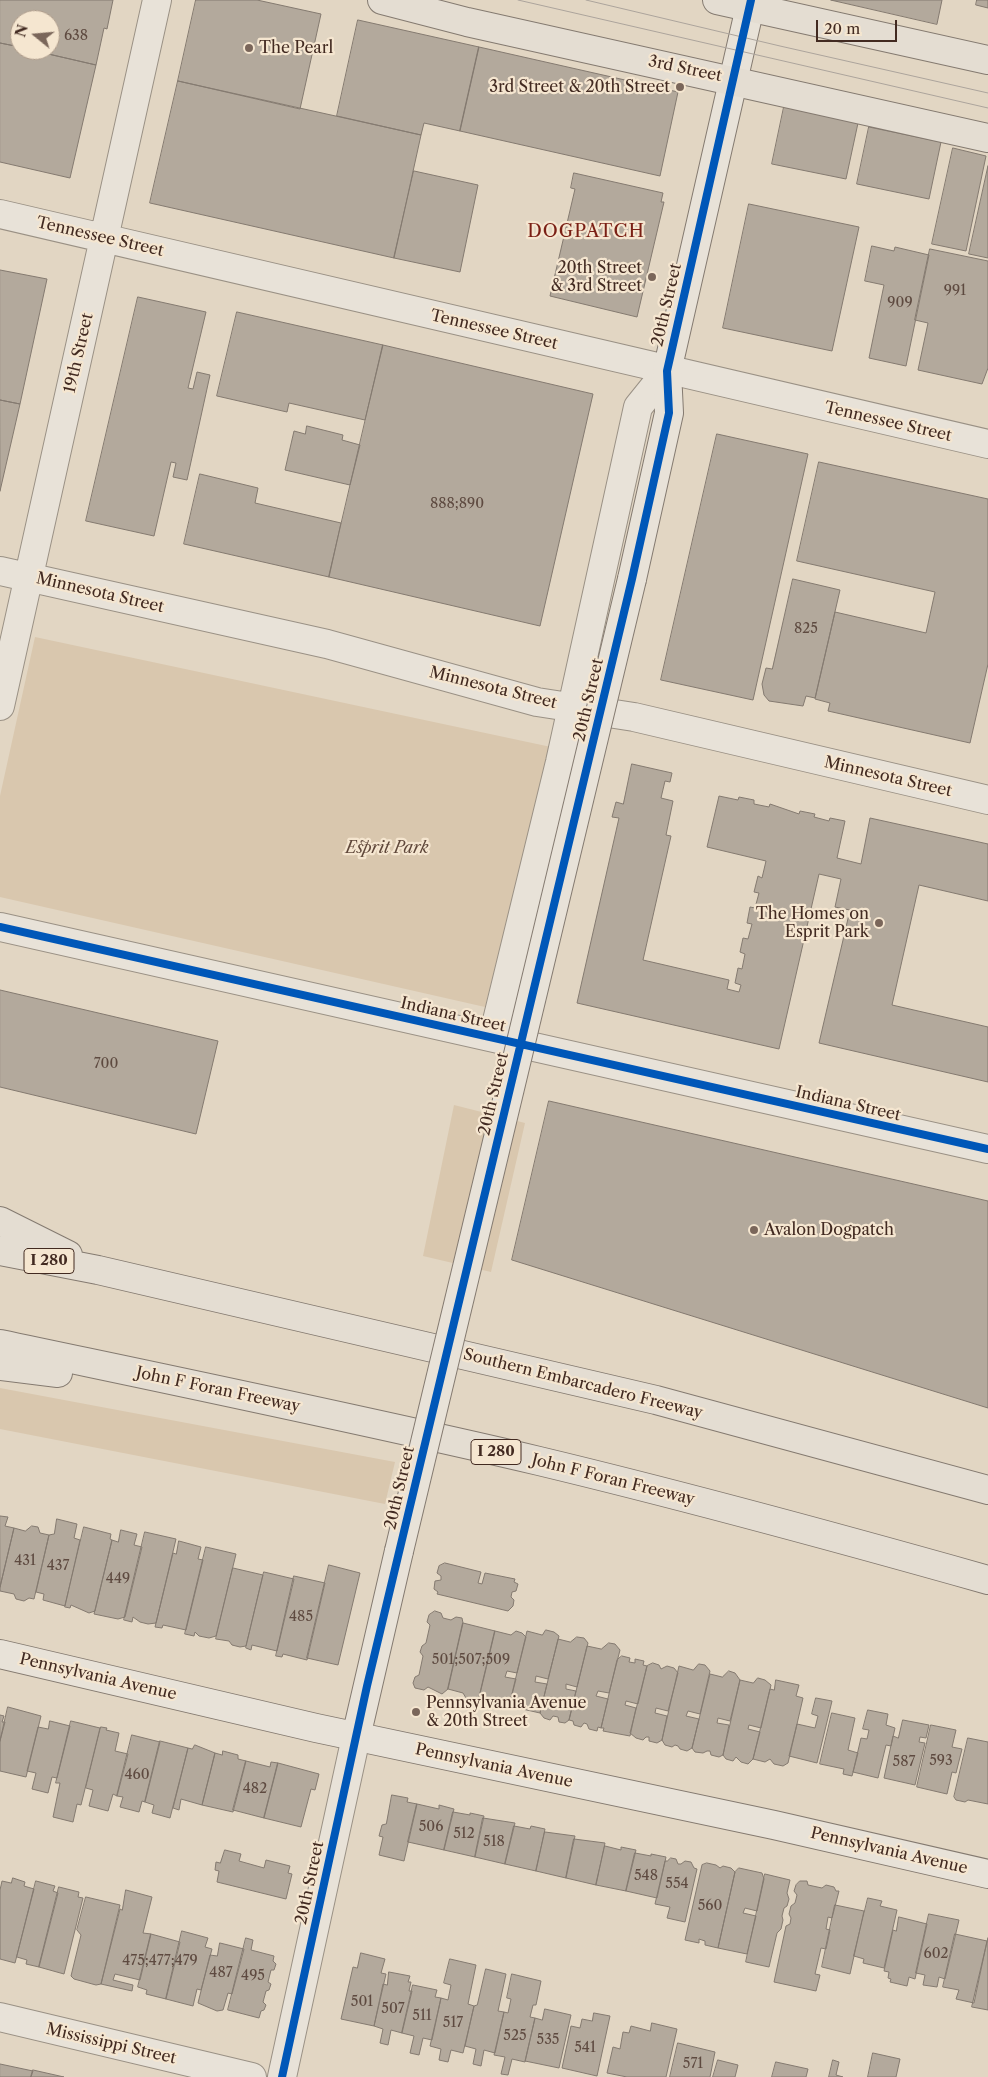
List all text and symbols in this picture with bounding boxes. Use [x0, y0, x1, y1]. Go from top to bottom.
north arrow [10, 10, 60, 60]
scale bar [818, 10, 899, 42]
text: 20 m [824, 19, 860, 38]
text: N [11, 22, 32, 39]
house number: 638 [64, 28, 88, 44]
place label: The Pearl [259, 38, 333, 58]
marker: The Pearl [243, 42, 255, 54]
street label: 3rd Street [646, 52, 724, 86]
place label: 3rd Street & 20th Street [489, 77, 670, 97]
marker: 3rd Street & 20th Street [674, 81, 686, 93]
street label: Tennessee Street [35, 213, 165, 261]
district label: DOGPATCH [526, 221, 646, 243]
place label: 20th Street & 3rd Street [550, 258, 642, 296]
street label: 20th Street [648, 262, 686, 348]
marker: 20th Street & 3rd Street [646, 271, 658, 283]
house number: 991 [944, 283, 966, 299]
house number: 909 [887, 295, 913, 311]
street label: Tennessee Street [429, 306, 559, 354]
street label: 19th Street [60, 311, 98, 395]
street label: Tennessee Street [823, 398, 953, 446]
house number: 888;890 [430, 496, 484, 512]
street label: Minnesota Street [34, 569, 166, 617]
house number: 825 [794, 621, 818, 637]
street label: 20th Street [570, 657, 608, 743]
street label: Minnesota Street [427, 663, 559, 713]
street label: Minnesota Street [822, 753, 954, 801]
park label: Esprit Park [346, 838, 428, 858]
place label: The Homes on Esprit Park [756, 904, 869, 942]
marker: The Homes on Esprit Park [873, 917, 885, 929]
street label: Indiana Street [399, 994, 507, 1036]
street label: 20th Street [475, 1051, 513, 1137]
house number: 700 [94, 1056, 118, 1072]
street label: Indiana Street [794, 1083, 902, 1125]
place label: Avalon Dogpatch [764, 1220, 894, 1240]
marker: Avalon Dogpatch [748, 1224, 760, 1236]
road number: I 280 [24, 1248, 74, 1274]
street label: Southern Embarcadero Freeway [461, 1345, 705, 1423]
street label: John F Foran Freeway [134, 1363, 302, 1417]
road number: I 280 [471, 1440, 521, 1464]
street label: 20th Street [381, 1445, 419, 1531]
street label: John F Foran Freeway [529, 1450, 697, 1510]
house number: 431 [14, 1553, 36, 1569]
house number: 437 [47, 1558, 69, 1574]
house number: 449 [106, 1571, 130, 1587]
house number: 485 [289, 1609, 313, 1625]
street label: Pennsylvania Avenue [18, 1650, 178, 1704]
house number: 501;507;509 [432, 1652, 510, 1668]
place label: Pennsylvania Avenue & 20th Street [426, 1693, 587, 1731]
marker: Pennsylvania Avenue & 20th Street [410, 1706, 422, 1718]
street label: Pennsylvania Avenue [413, 1740, 575, 1792]
house number: 593 [929, 1753, 953, 1769]
house number: 587 [893, 1754, 915, 1770]
house number: 460 [124, 1767, 150, 1783]
house number: 482 [243, 1781, 267, 1797]
house number: 506 [419, 1819, 443, 1835]
street label: Pennsylvania Avenue [809, 1824, 969, 1878]
house number: 512 [453, 1826, 475, 1842]
house number: 518 [483, 1834, 505, 1850]
street label: 20th Street [292, 1840, 328, 1926]
house number: 548 [634, 1868, 658, 1884]
house number: 554 [665, 1876, 689, 1892]
house number: 560 [698, 1898, 722, 1914]
house number: 602 [923, 1946, 949, 1962]
house number: 475;477;479 [122, 1953, 198, 1969]
house number: 487 [209, 1965, 233, 1981]
house number: 495 [241, 1968, 265, 1984]
house number: 501 [351, 1994, 373, 2010]
house number: 507 [381, 2001, 405, 2017]
house number: 511 [412, 2008, 432, 2024]
house number: 517 [443, 2015, 463, 2031]
street label: Mississippi Street [44, 2020, 178, 2068]
house number: 525 [503, 2028, 527, 2044]
house number: 535 [537, 2032, 559, 2048]
house number: 541 [574, 2040, 596, 2056]
house number: 571 [683, 2056, 703, 2072]

